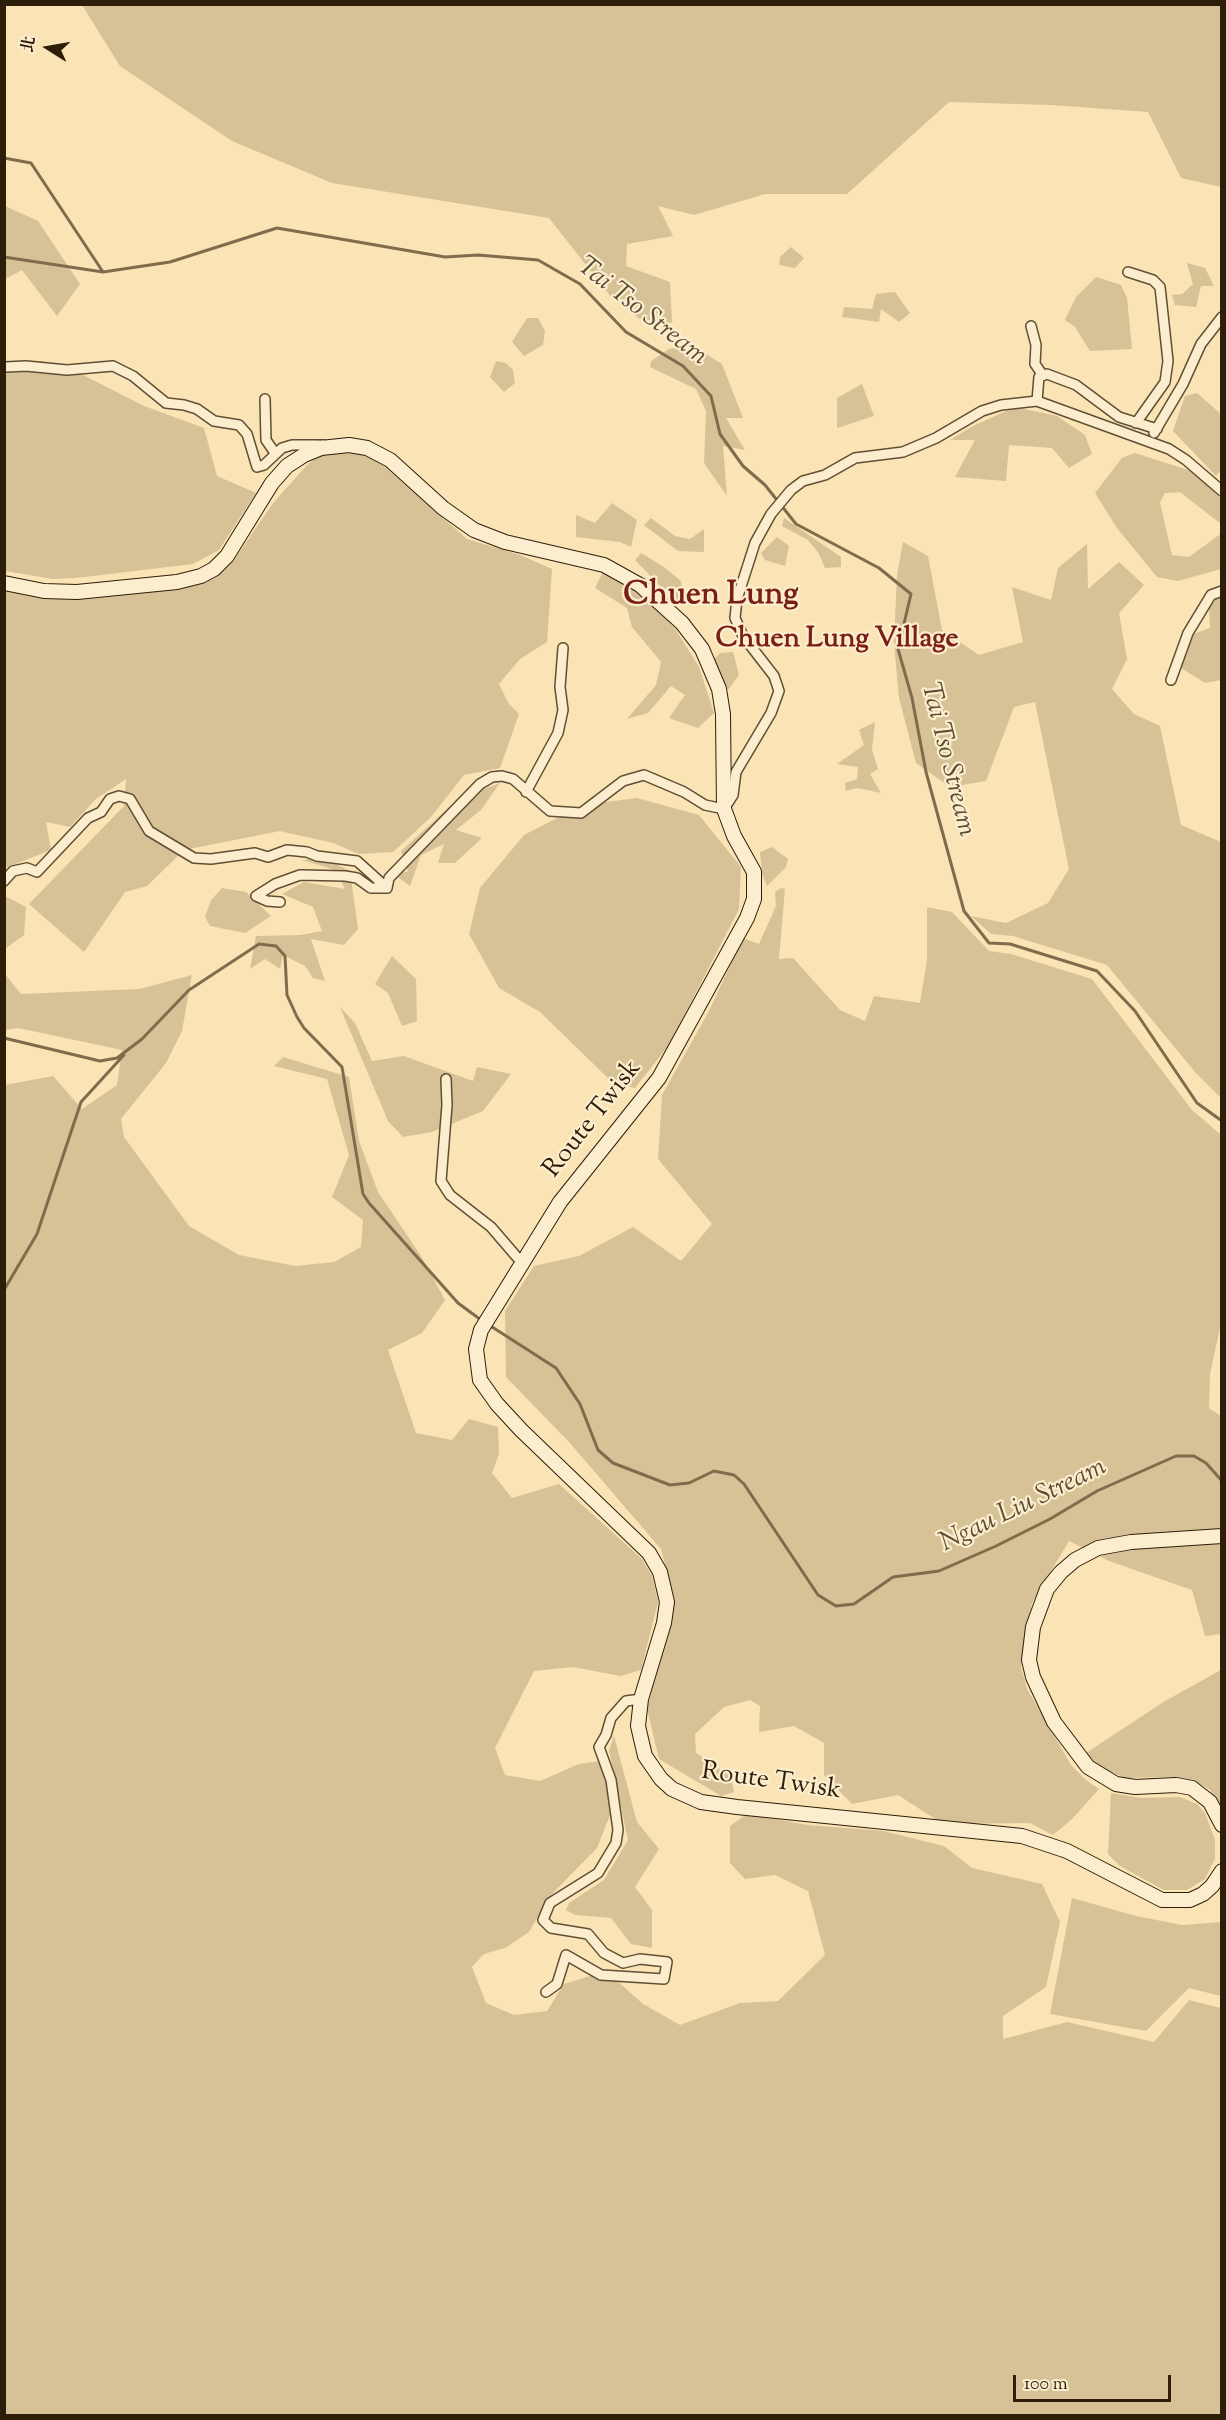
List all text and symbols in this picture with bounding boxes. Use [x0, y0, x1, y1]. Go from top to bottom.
north arrow [18, 18, 78, 78]
text: 北 [17, 34, 43, 55]
water label: Tai Tso Stream [569, 252, 713, 374]
district label: Chuen Lung [623, 579, 799, 617]
district label: Chuen Lung Village [716, 624, 958, 658]
water label: Tai Tso Stream [911, 680, 981, 840]
street label: Route Twisk [538, 1055, 650, 1185]
water label: Ngau Liu Stream [935, 1453, 1113, 1561]
street label: Route Twisk [699, 1758, 843, 1808]
scale bar [1016, 2363, 1174, 2401]
text: 100 m [1024, 2372, 1068, 2398]

